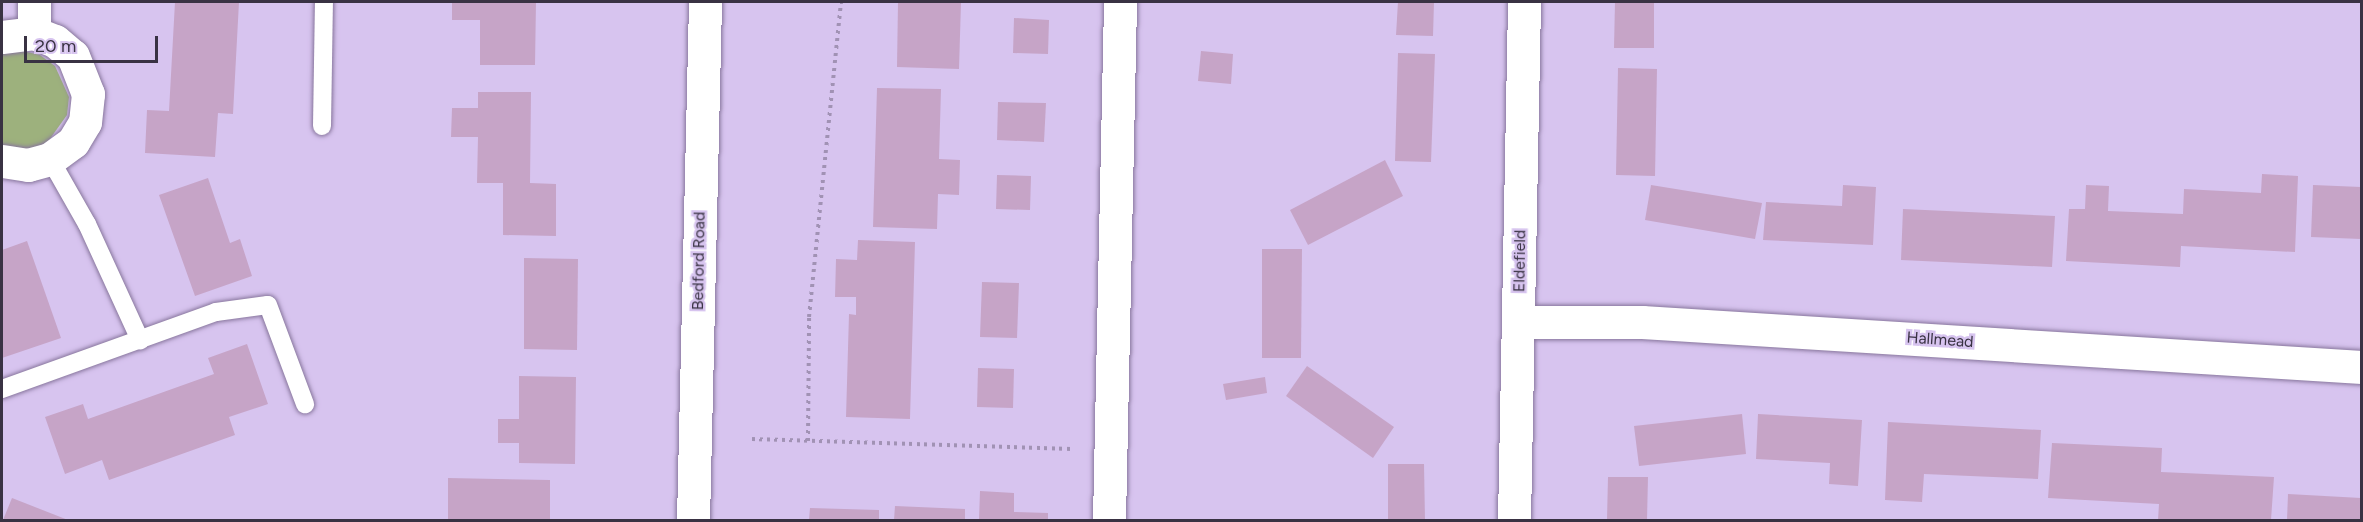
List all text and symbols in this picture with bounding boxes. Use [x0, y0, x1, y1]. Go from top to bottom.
scale bar [27, 24, 160, 62]
text: 20 m [35, 35, 76, 57]
street label: Bedford Road [689, 212, 709, 310]
street label: Eldefield [1510, 230, 1530, 292]
street label: Hallmead [1906, 328, 1974, 352]

